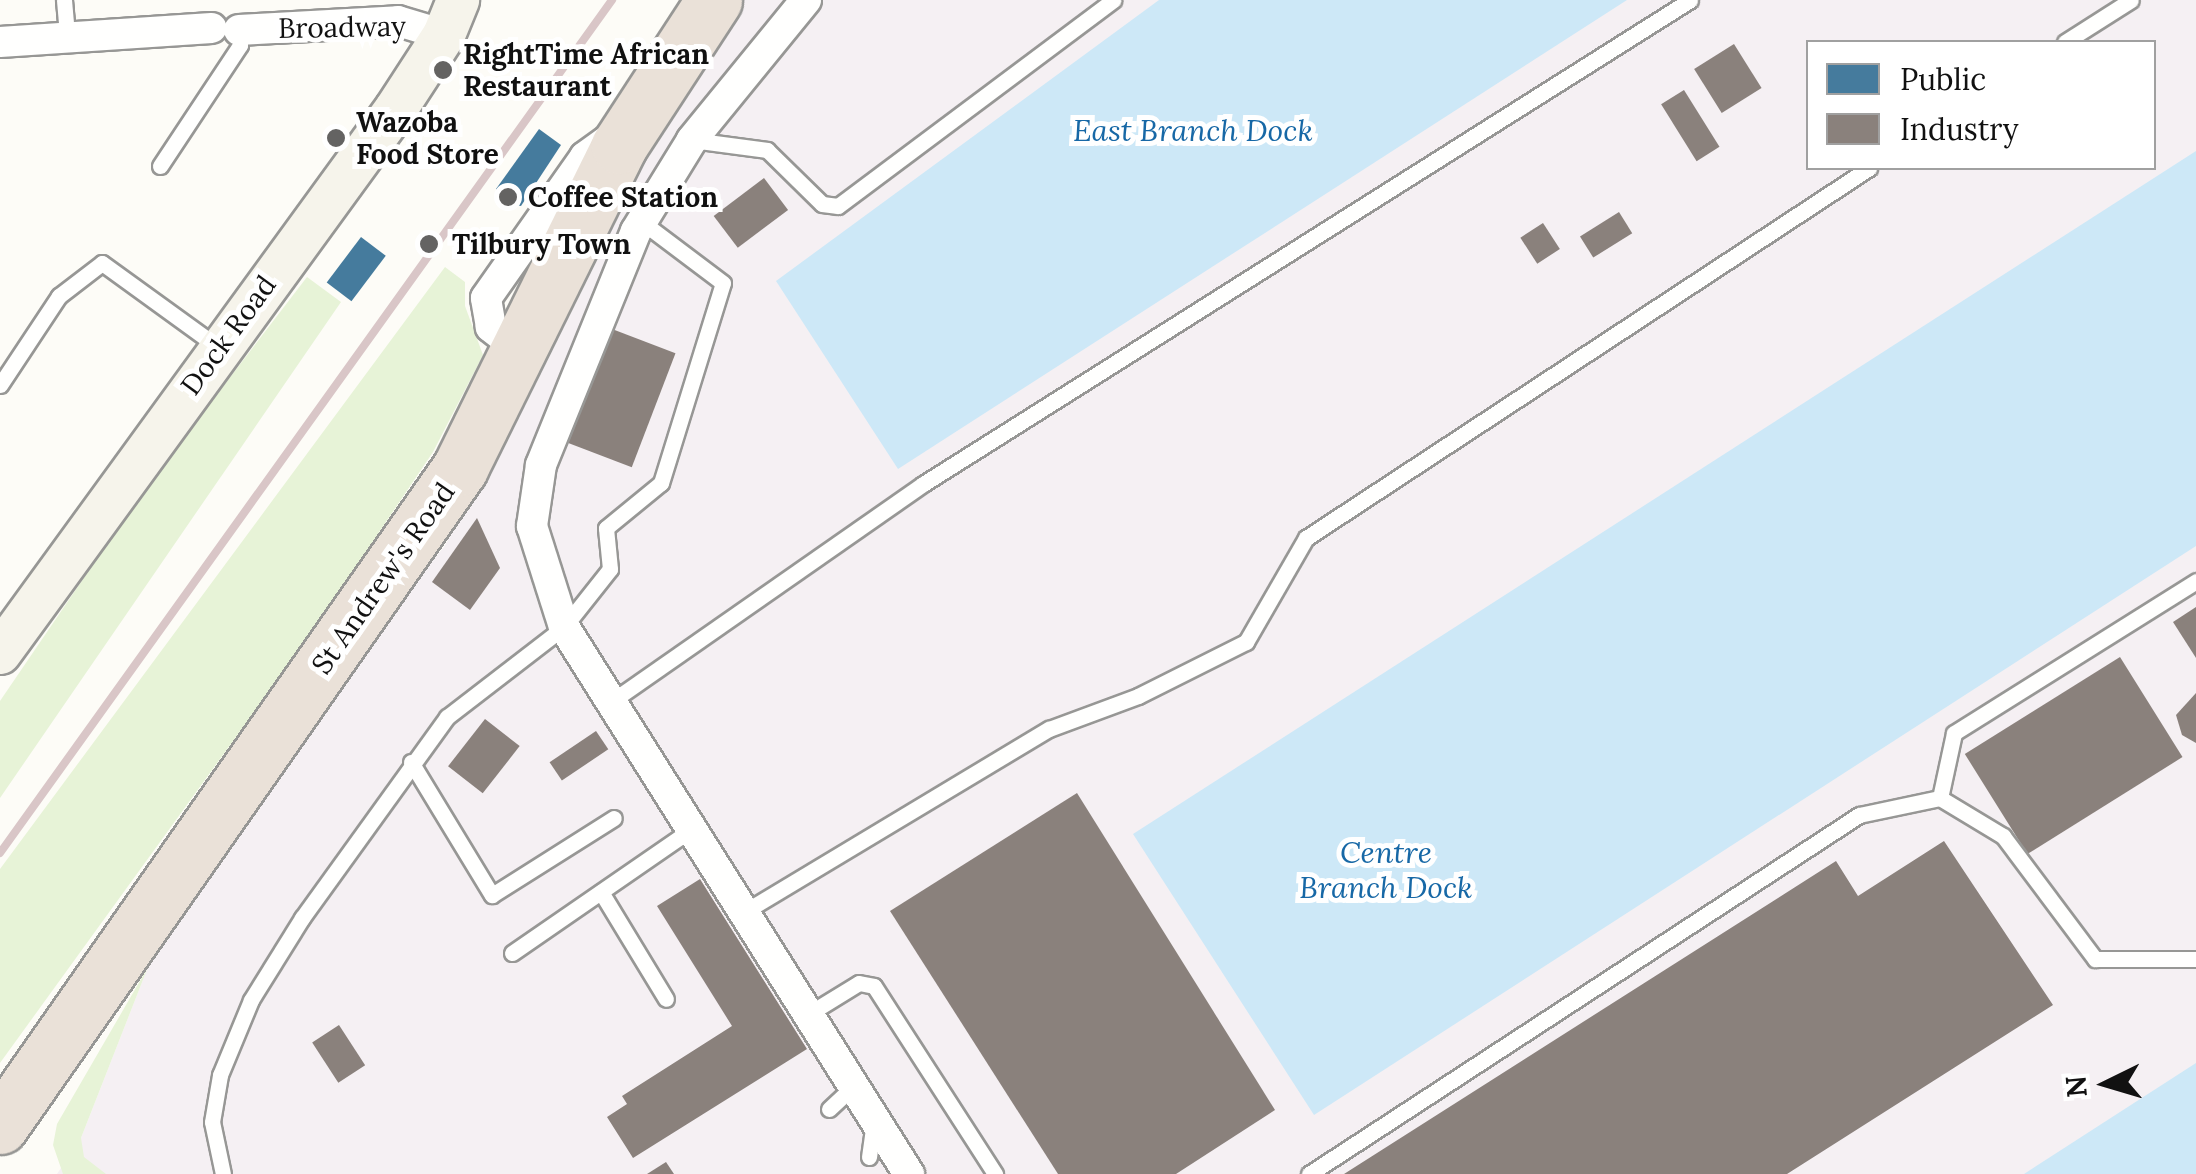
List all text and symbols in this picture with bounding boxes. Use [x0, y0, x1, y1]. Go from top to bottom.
street label: Broadway [278, 9, 406, 45]
place label: RightTime African Restaurant [463, 37, 709, 103]
legend [1806, 40, 2156, 170]
marker: RightTime African Restaurant [432, 59, 454, 81]
text: Public [1900, 60, 1986, 98]
place label: Wazoba Food Store [356, 105, 499, 171]
text: Industry [1900, 110, 2019, 148]
water label: East Branch Dock [1073, 112, 1313, 148]
marker: Wazoba Food Store [325, 127, 347, 149]
place label: Coffee Station [528, 180, 718, 214]
marker: Coffee Station [497, 186, 519, 208]
place label: Tilbury Town [452, 227, 631, 261]
marker: Tilbury Town [416, 231, 442, 257]
street label: Dock Road [173, 269, 283, 401]
street label: St Andrew's Road [304, 476, 462, 680]
water label: Centre Branch Dock [1299, 834, 1473, 904]
north arrow [2056, 1034, 2156, 1134]
text: N [2057, 1074, 2095, 1099]

